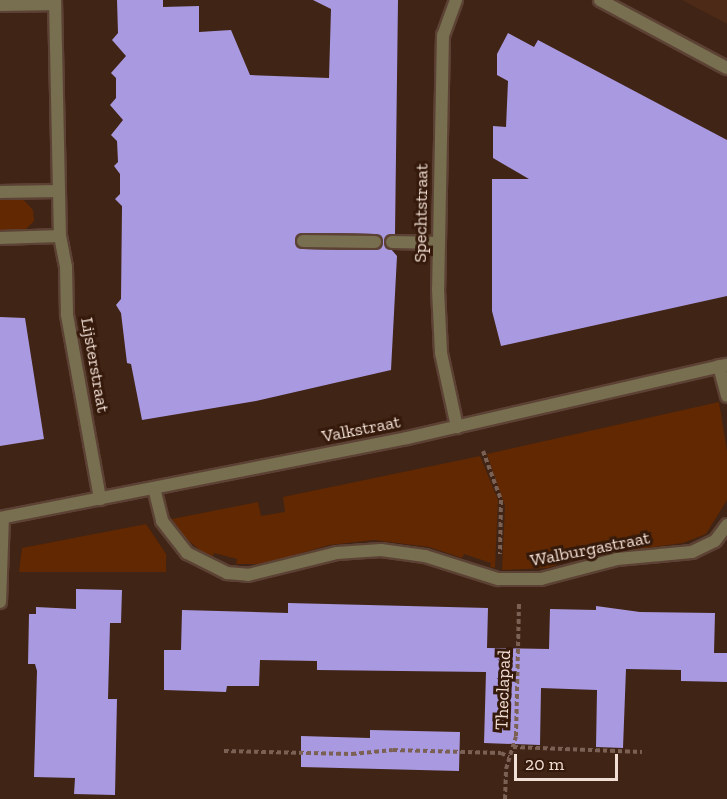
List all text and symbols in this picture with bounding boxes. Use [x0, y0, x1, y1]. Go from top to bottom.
street label: Spechtstraat [409, 163, 433, 263]
street label: Lijsterstraat [76, 316, 114, 414]
street label: Valkstraat [320, 411, 402, 447]
street label: Walburgastraat [528, 527, 652, 571]
street label: Theclapad [491, 650, 515, 730]
scale bar [517, 742, 620, 780]
text: 20 m [525, 753, 564, 775]

